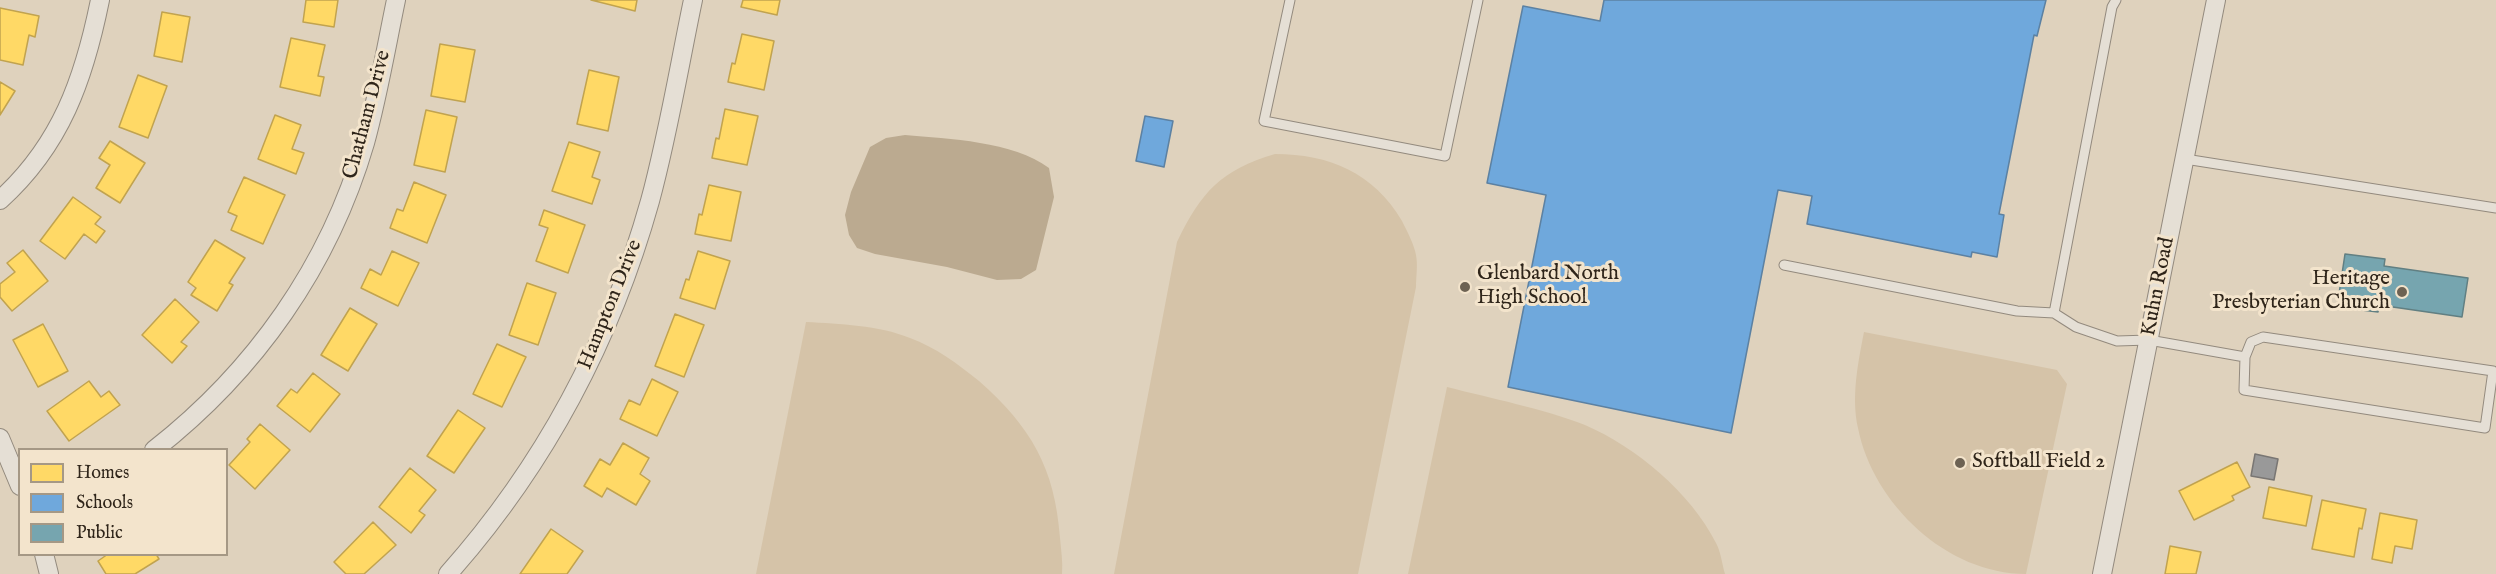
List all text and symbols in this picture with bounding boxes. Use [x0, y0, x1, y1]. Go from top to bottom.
street label: Chatham Drive [339, 48, 397, 182]
street label: Kuhn Road [2137, 235, 2181, 339]
street label: Hampton Drive [574, 236, 648, 374]
place label: Glenbard North High School [1477, 262, 1619, 312]
place label: Heritage Presbyterian Church [2212, 267, 2390, 317]
marker: Glenbard North High School [1458, 280, 1472, 294]
marker: Heritage Presbyterian Church [2395, 285, 2409, 299]
legend [18, 448, 228, 556]
place label: Softball Field 2 [1972, 450, 2105, 476]
marker: Softball Field 2 [1953, 456, 1967, 470]
text: Homes [76, 462, 129, 485]
text: Schools [76, 492, 133, 515]
text: Public [76, 522, 123, 545]

